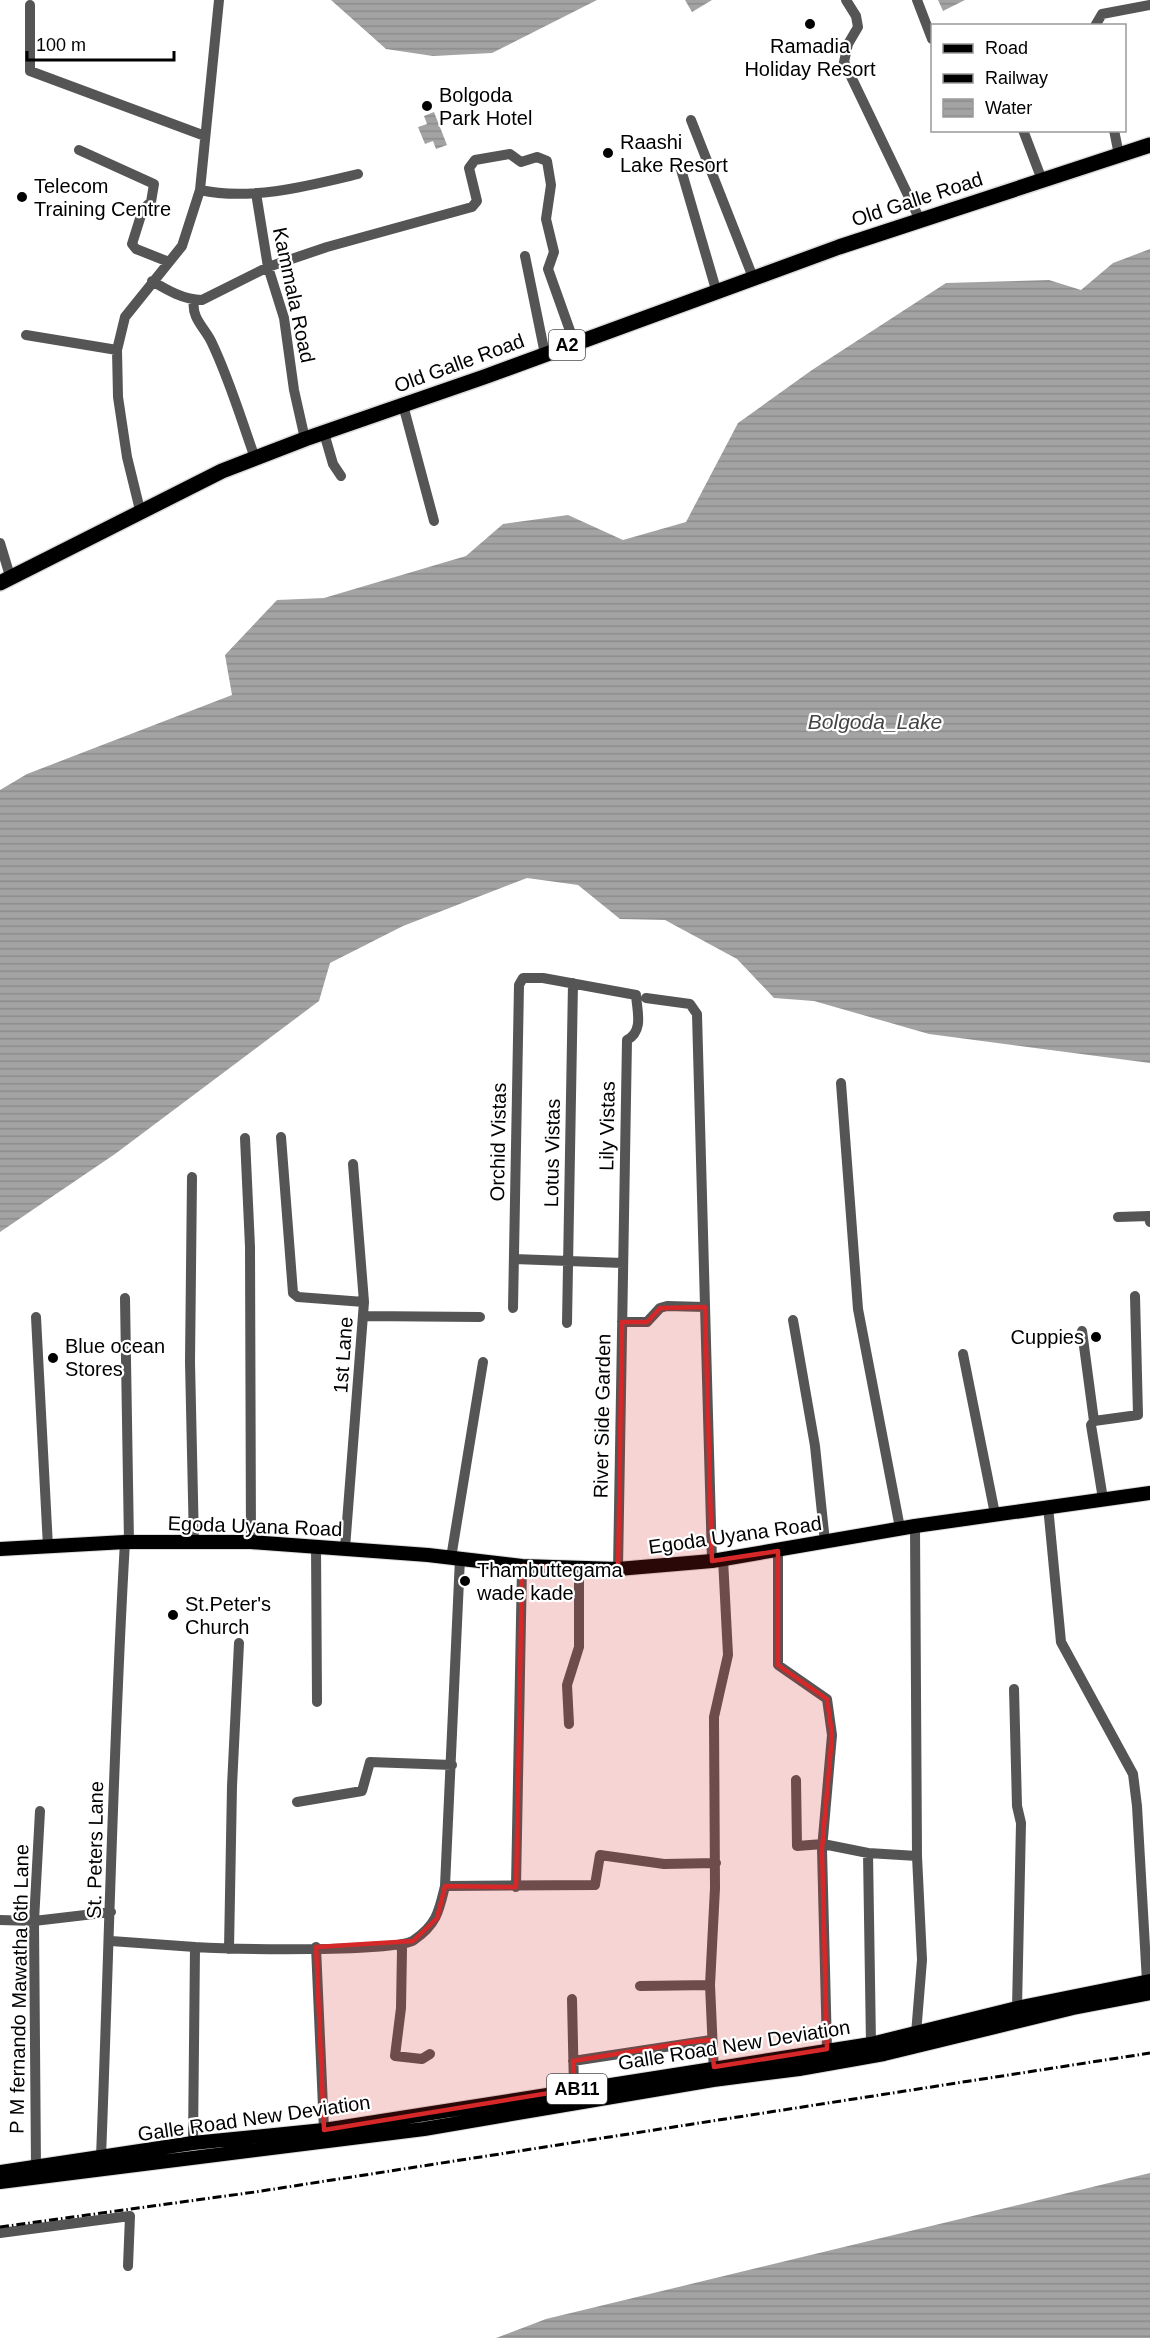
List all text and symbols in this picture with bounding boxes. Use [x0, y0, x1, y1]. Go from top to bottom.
marker: Ramadia Holiday Resort [803, 17, 817, 31]
scale bar [27, 24, 174, 62]
legend [931, 24, 1126, 132]
text: 100 m [36, 35, 86, 55]
place label: Ramadia Holiday Resort [744, 35, 876, 80]
text: Road [985, 38, 1028, 58]
text: Railway [985, 68, 1048, 88]
place label: Bolgoda Park Hotel [439, 84, 532, 129]
text: Water [985, 98, 1032, 118]
marker: Bolgoda Park Hotel [420, 99, 434, 113]
place label: Raashi Lake Resort [620, 131, 728, 176]
marker: Raashi Lake Resort [601, 146, 615, 160]
street label: Old Galle Road [849, 167, 985, 231]
place label: Telecom Training Centre [34, 175, 171, 220]
marker: Telecom Training Centre [15, 190, 29, 204]
street label: Kammala Road [269, 225, 319, 365]
street label: Old Galle Road [391, 329, 527, 397]
road number: A2 [549, 330, 585, 360]
water label: Bolgoda_Lake [808, 710, 942, 733]
street label: Lily Vistas [595, 1081, 619, 1171]
street label: Orchid Vistas [486, 1083, 510, 1201]
street label: Lotus Vistas [540, 1099, 564, 1207]
street label: 1st Lane [329, 1316, 357, 1394]
place label: Cuppies [1011, 1326, 1084, 1348]
marker: Cuppies [1089, 1330, 1103, 1344]
street label: River Side Garden [590, 1334, 614, 1498]
place label: Blue ocean Stores [65, 1335, 165, 1380]
marker: Blue ocean Stores [46, 1351, 60, 1365]
street label: Egoda Uyana Road [167, 1512, 343, 1540]
street label: Egoda Uyana Road [647, 1512, 823, 1558]
place label: Thambuttegama wade kade [476, 1559, 624, 1604]
marker: Thambuttegama wade kade [458, 1574, 472, 1588]
place label: St.Peter's Church [185, 1593, 271, 1638]
marker: St.Peter's Church [166, 1608, 180, 1622]
street label: St. Peters Lane [83, 1781, 107, 1919]
street label: P M fernando Mawatha 6th Lane [5, 1844, 33, 2134]
street label: Galle Road New Deviation [616, 2016, 852, 2074]
road number: AB11 [547, 2074, 607, 2104]
street label: Galle Road New Deviation [136, 2091, 372, 2145]

